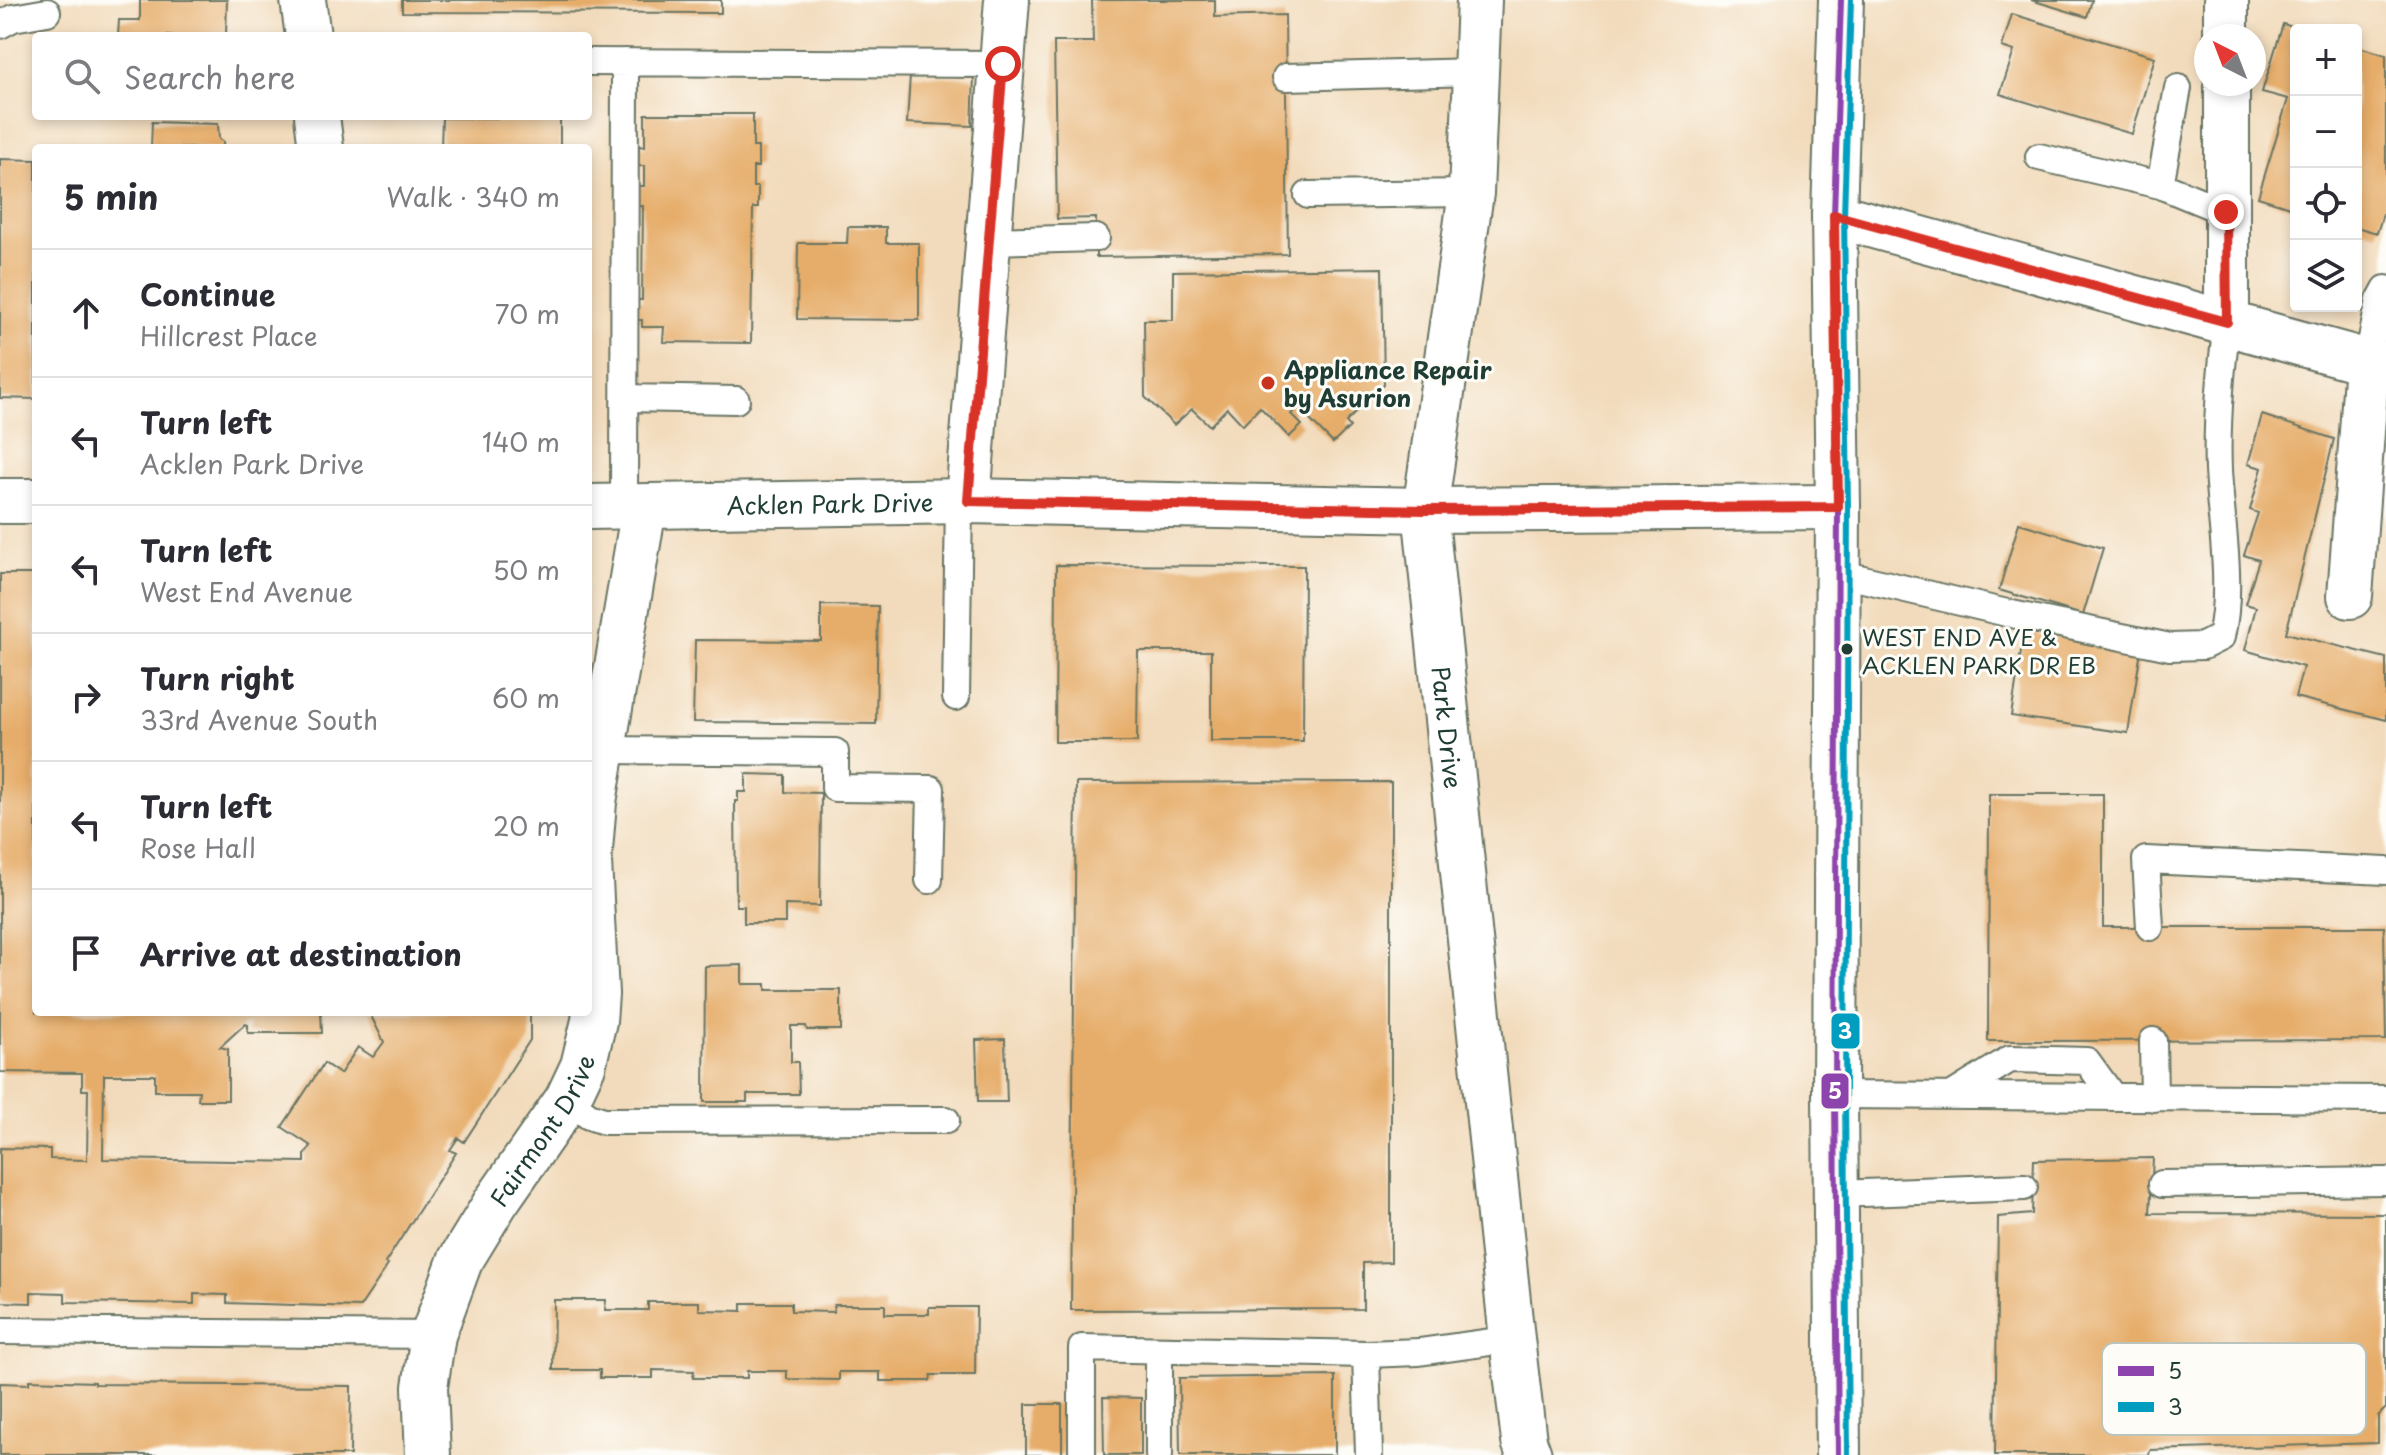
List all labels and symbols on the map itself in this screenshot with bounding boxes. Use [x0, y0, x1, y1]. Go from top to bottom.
north arrow [2194, 24, 2266, 96]
route start [985, 46, 1021, 82]
route end [2208, 194, 2244, 230]
place label: Appliance Repair by Asurion [1284, 351, 1492, 415]
marker: Appliance Repair by Asurion [1259, 374, 1277, 392]
street label: Acklen Park Drive [726, 484, 934, 523]
place label: WEST END AVE & ACKLEN PARK DR EB [1862, 620, 2096, 681]
marker: WEST END AVE & ACKLEN PARK DR EB [1839, 641, 1855, 657]
street label: Park Drive [1424, 664, 1472, 790]
line badge: 3 [1830, 1012, 1861, 1050]
text: 3 [1838, 1013, 1852, 1046]
street label: Fairmont Drive [480, 1051, 603, 1214]
line badge: 5 [1820, 1072, 1850, 1110]
text: 5 [1828, 1073, 1842, 1106]
legend [2102, 1343, 2366, 1435]
text: 5 [2168, 1353, 2182, 1386]
text: 3 [2168, 1389, 2183, 1422]

